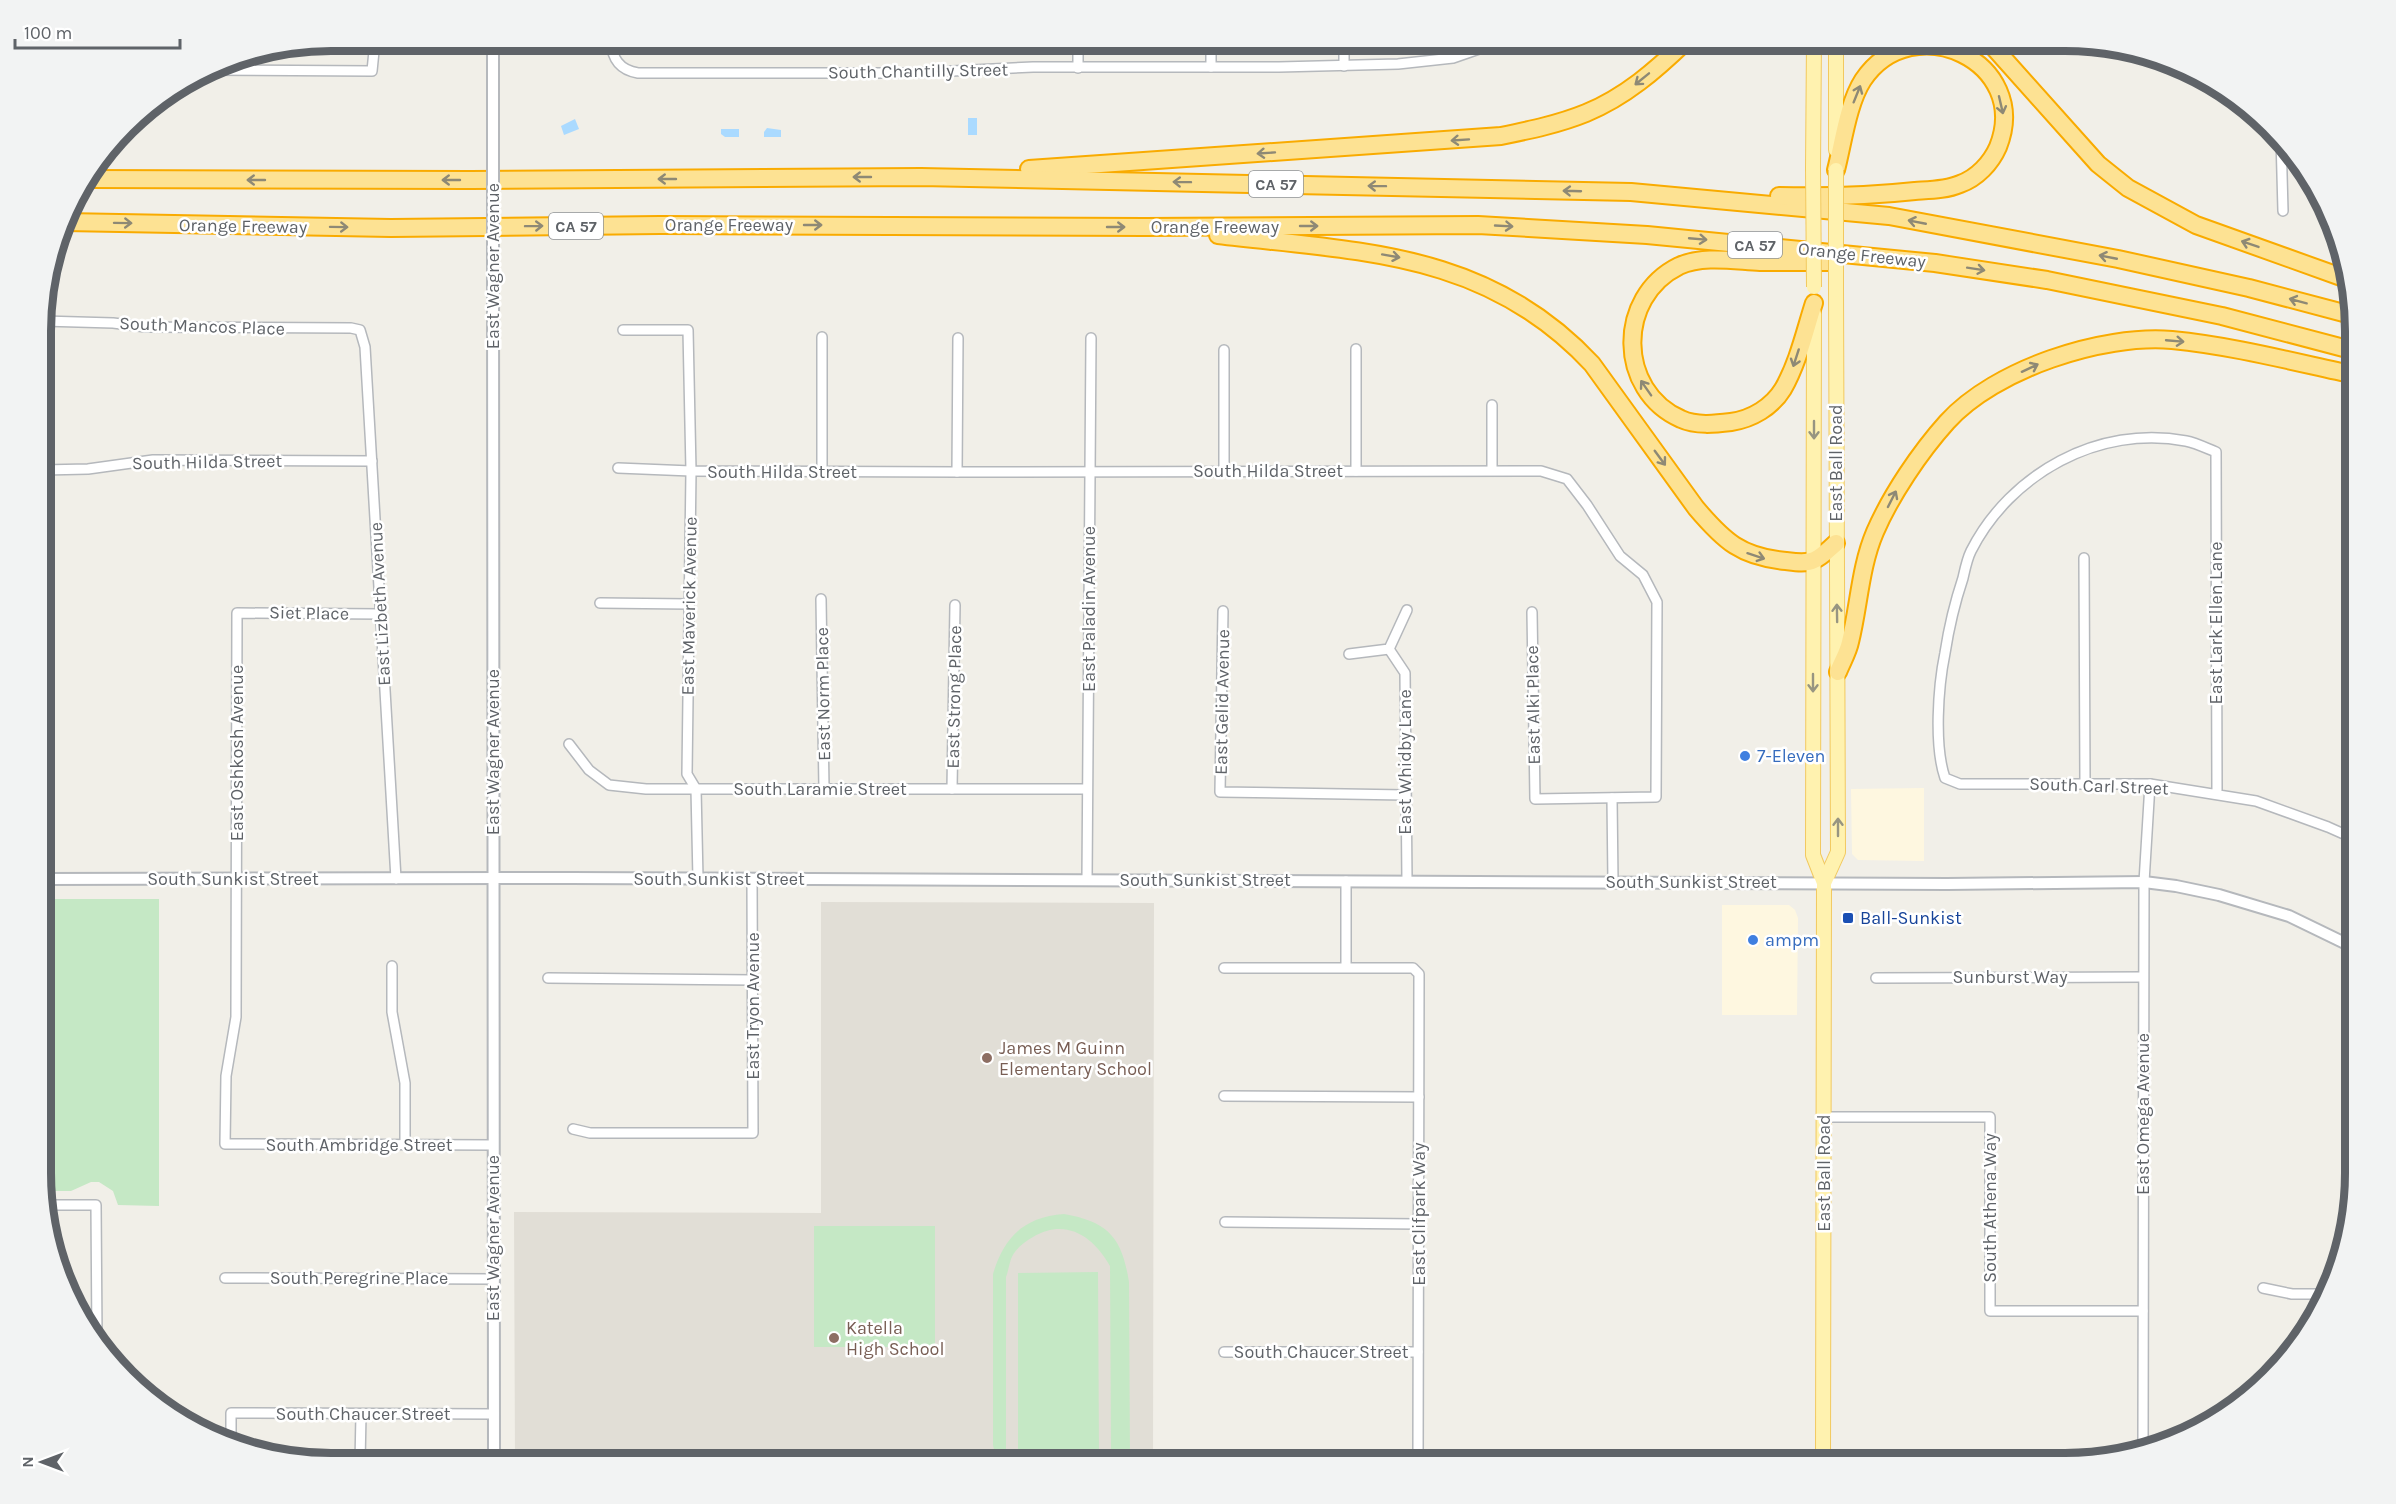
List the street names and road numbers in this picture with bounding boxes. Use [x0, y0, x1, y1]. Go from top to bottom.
street label: South Chantilly Street [828, 58, 1009, 84]
road number: CA 57 [1249, 171, 1303, 197]
street label: East Wagner Avenue [482, 183, 504, 349]
road number: CA 57 [549, 213, 603, 239]
street label: Orange Freeway [179, 214, 308, 238]
street label: Orange Freeway [665, 214, 794, 236]
street label: Orange Freeway [1151, 216, 1280, 238]
road number: CA 57 [1728, 232, 1782, 258]
street label: Orange Freeway [1797, 237, 1928, 273]
street label: South Mancos Place [119, 312, 285, 340]
street label: East Ball Road [1825, 404, 1847, 522]
street label: South Hilda Street [132, 450, 283, 474]
street label: South Hilda Street [1193, 460, 1343, 482]
street label: South Hilda Street [707, 461, 857, 483]
street label: East Maverick Avenue [676, 516, 702, 696]
street label: East Lizbeth Avenue [365, 522, 395, 686]
street label: East Paladin Avenue [1078, 526, 1100, 692]
street label: East Lark Ellen Lane [2205, 542, 2227, 704]
street label: Siet Place [269, 601, 349, 625]
street label: East Strong Place [942, 625, 966, 769]
street label: East Norm Place [811, 627, 835, 761]
street label: East Gelid Avenue [1210, 629, 1234, 775]
street label: East Alki Place [1521, 645, 1545, 765]
street label: East Oshkosh Avenue [226, 665, 248, 841]
street label: East Wagner Avenue [482, 669, 504, 835]
street label: East Whidby Lane [1394, 689, 1416, 835]
street label: South Carl Street [2029, 773, 2169, 799]
street label: South Laramie Street [733, 778, 907, 800]
street label: South Sunkist Street [147, 868, 319, 890]
street label: South Sunkist Street [633, 868, 805, 890]
street label: South Sunkist Street [1119, 869, 1291, 891]
street label: South Sunkist Street [1605, 871, 1777, 893]
street label: East Tryon Avenue [742, 932, 764, 1080]
street label: Sunburst Way [1952, 966, 2068, 988]
street label: East Omega Avenue [2132, 1033, 2154, 1195]
street label: East Ball Road [1813, 1114, 1835, 1232]
street label: South Athena Way [1979, 1133, 2001, 1283]
street label: South Ambridge Street [266, 1134, 453, 1156]
street label: East Clifpark Way [1408, 1142, 1430, 1286]
street label: East Wagner Avenue [482, 1155, 504, 1321]
street label: South Peregrine Place [270, 1267, 448, 1289]
street label: South Chaucer Street [1234, 1341, 1409, 1363]
street label: South Chaucer Street [276, 1403, 451, 1425]

